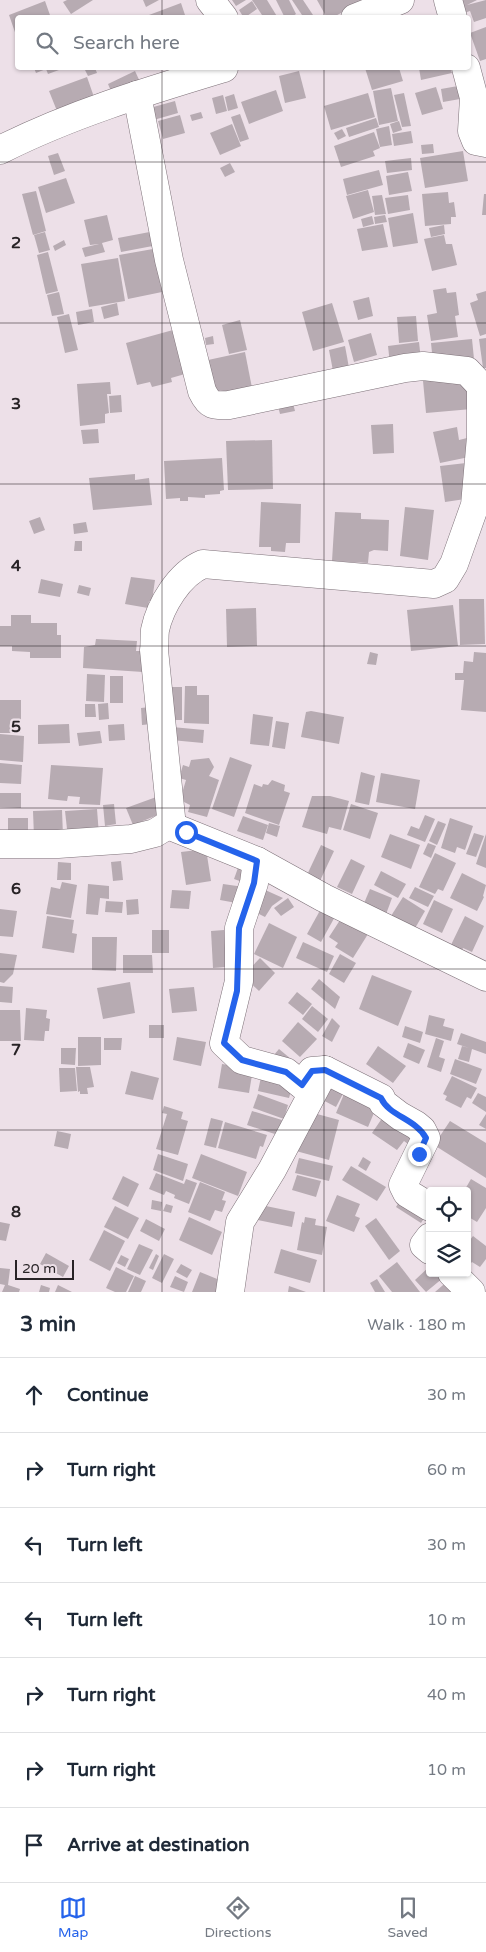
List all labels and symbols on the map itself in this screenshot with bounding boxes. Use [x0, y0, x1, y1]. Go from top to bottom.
text: 2 [11, 233, 21, 253]
text: 3 [11, 394, 21, 414]
text: 4 [11, 556, 21, 576]
text: 5 [11, 717, 21, 737]
route start [175, 821, 198, 844]
text: 6 [11, 879, 21, 899]
text: 7 [11, 1040, 21, 1060]
route end [408, 1143, 431, 1166]
text: 8 [11, 1202, 21, 1222]
scale bar [15, 1257, 74, 1280]

